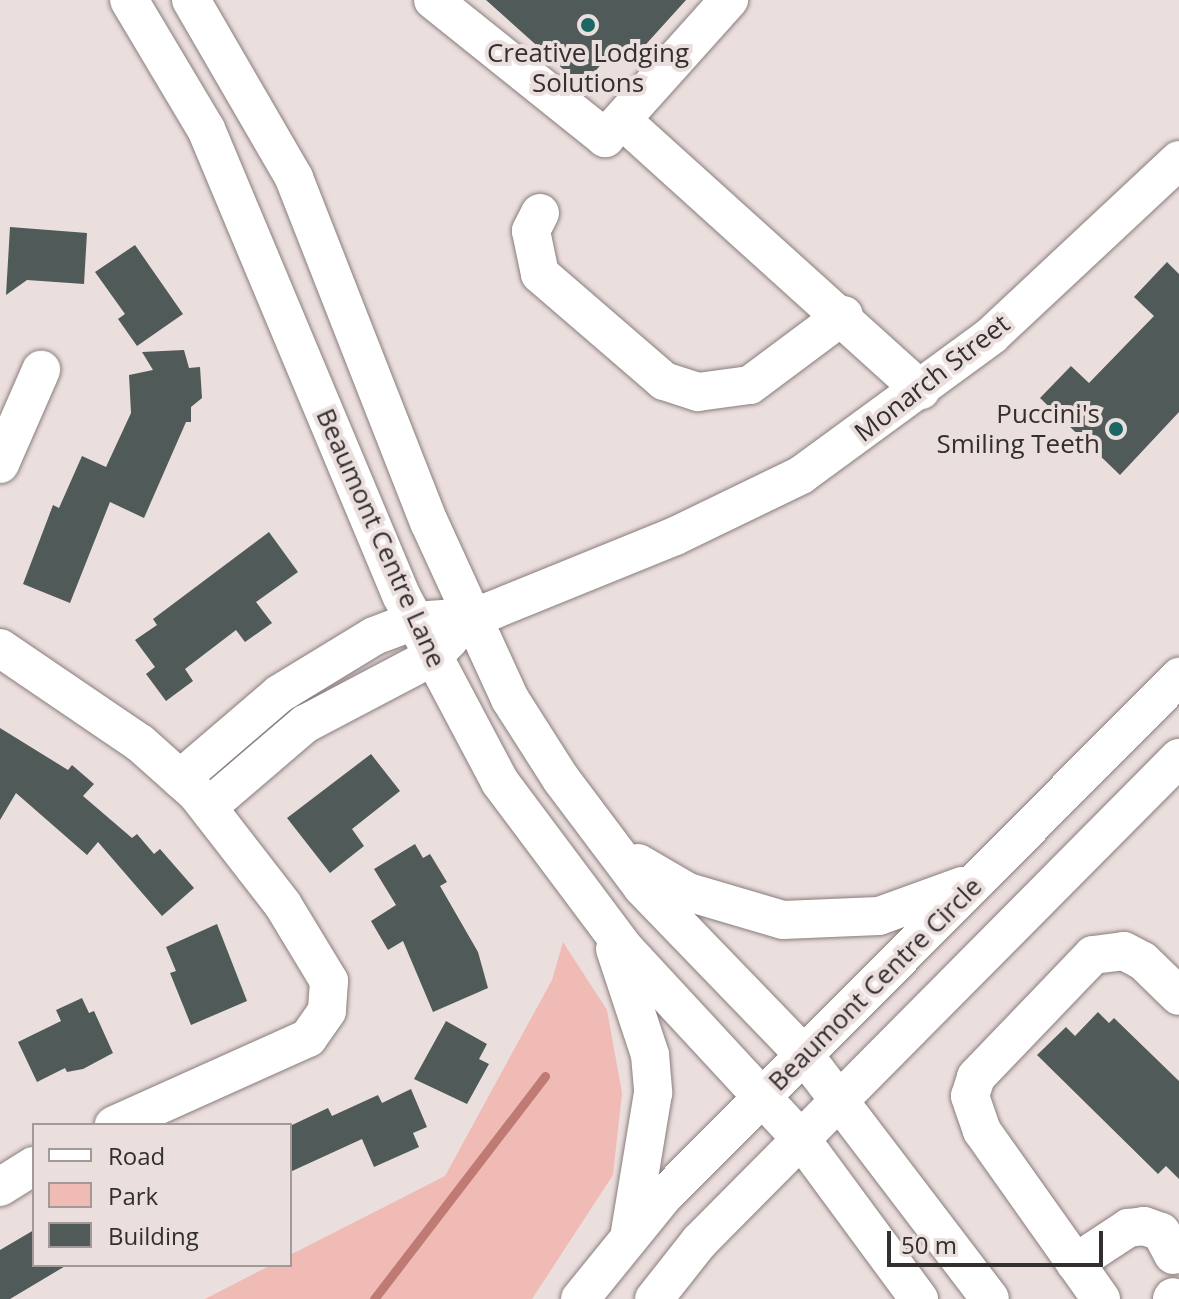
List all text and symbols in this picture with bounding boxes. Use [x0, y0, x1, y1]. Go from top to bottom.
marker: Creative Lodging Solutions [579, 16, 597, 34]
place label: Creative Lodging Solutions [487, 37, 689, 98]
street label: Monarch Street [848, 308, 1016, 448]
place label: Puccini's Smiling Teeth [936, 398, 1100, 460]
street label: Beaumont Centre Lane [310, 404, 452, 672]
marker: Puccini's Smiling Teeth [1107, 420, 1125, 438]
street label: Beaumont Centre Circle [762, 871, 988, 1097]
legend [32, 1123, 292, 1267]
text: Road [108, 1139, 165, 1172]
text: Park [108, 1179, 158, 1212]
scale bar [891, 1215, 1107, 1265]
text: Building [108, 1219, 199, 1252]
text: 50 m [901, 1228, 957, 1261]

